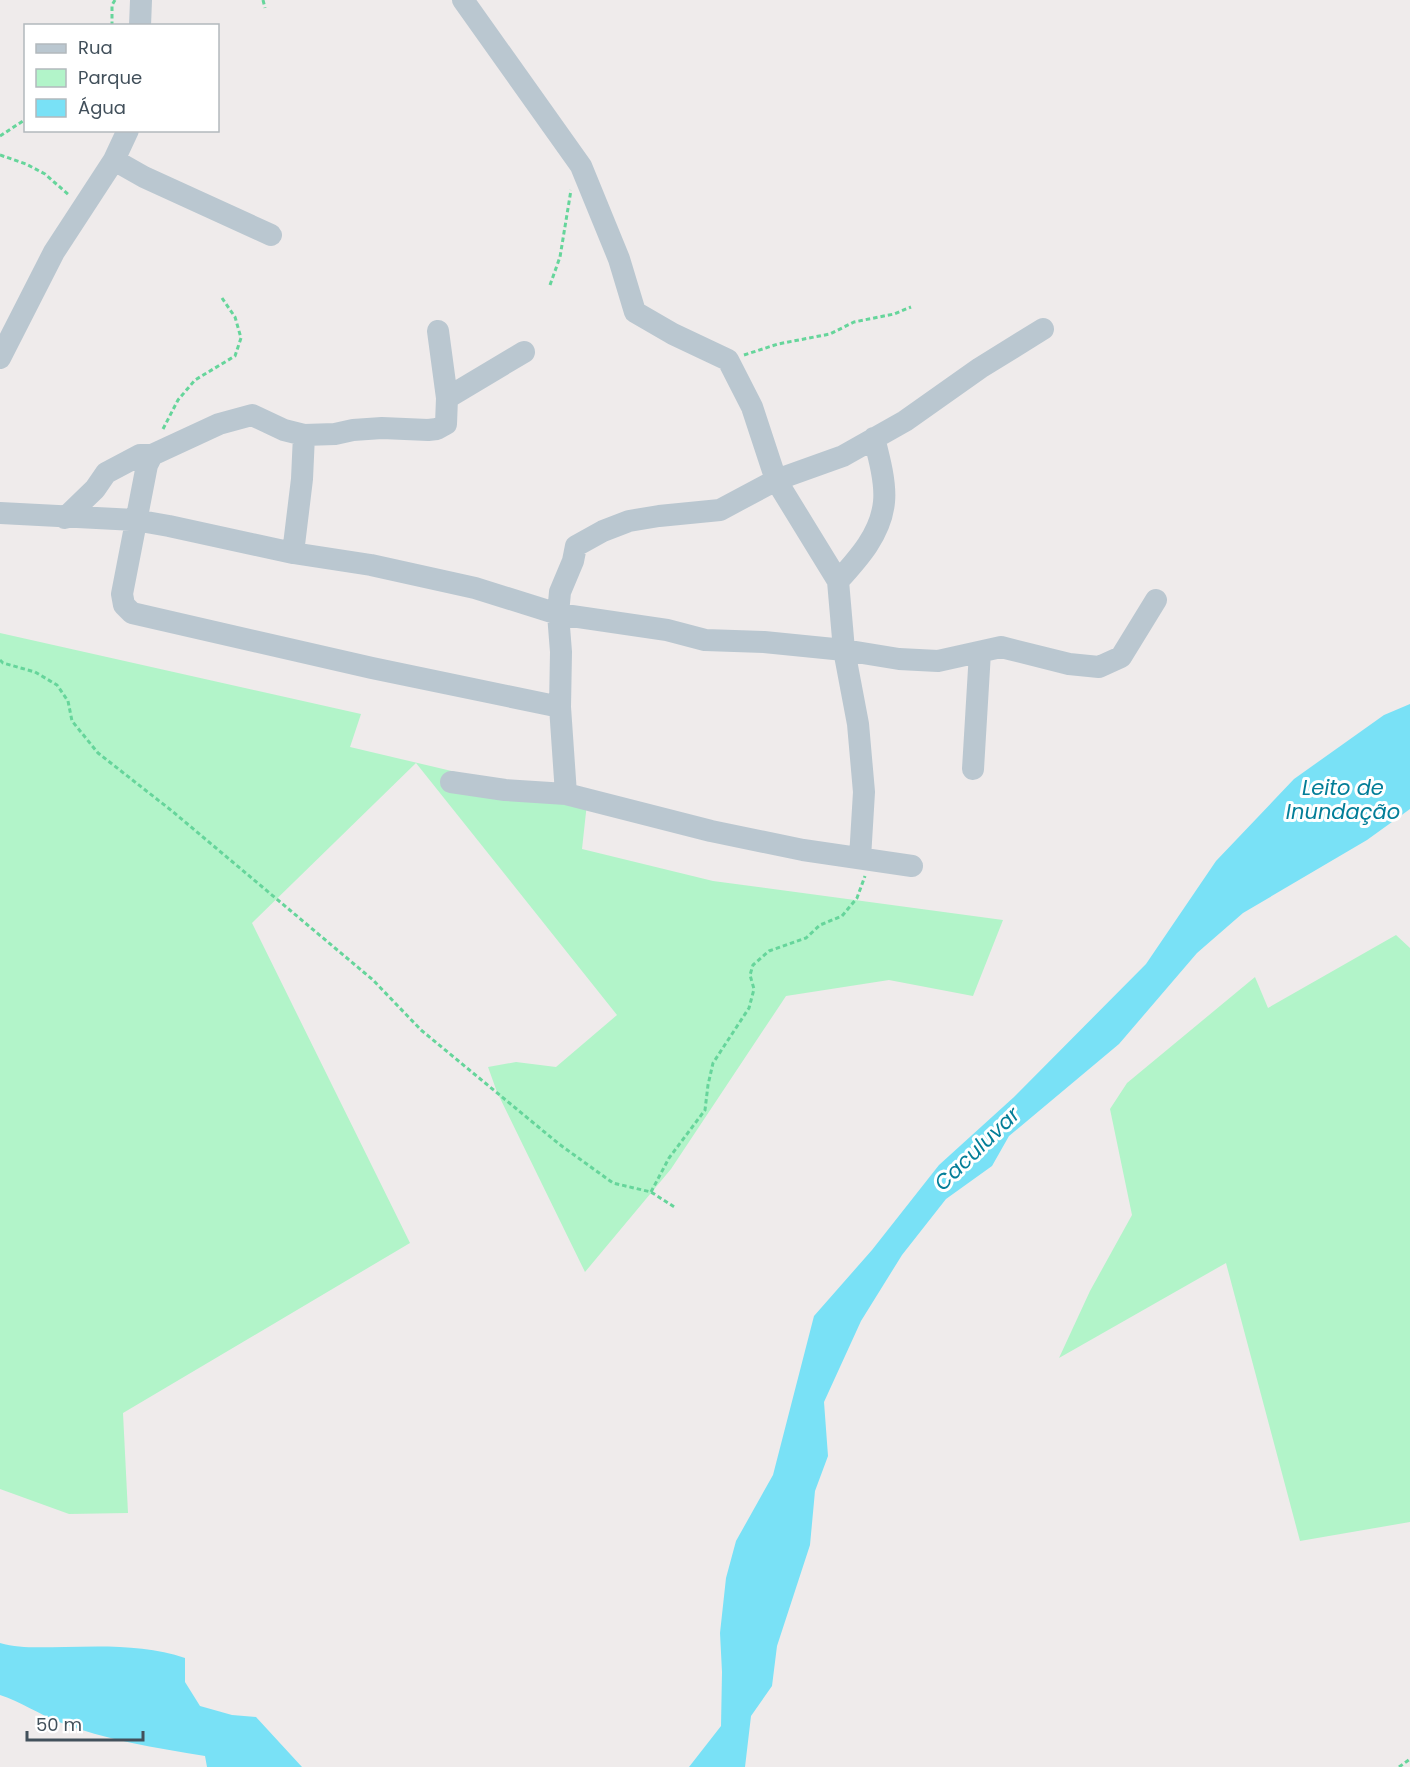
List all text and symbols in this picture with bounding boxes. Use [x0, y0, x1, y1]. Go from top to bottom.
legend [24, 24, 219, 132]
text: Rua [78, 35, 113, 60]
text: Parque [78, 65, 142, 90]
text: Água [78, 95, 126, 120]
water label: Leito de Inundação [1286, 773, 1400, 826]
water label: Caculuvar [927, 1100, 1027, 1197]
scale bar [27, 1704, 142, 1742]
text: 50 m [36, 1712, 82, 1737]

